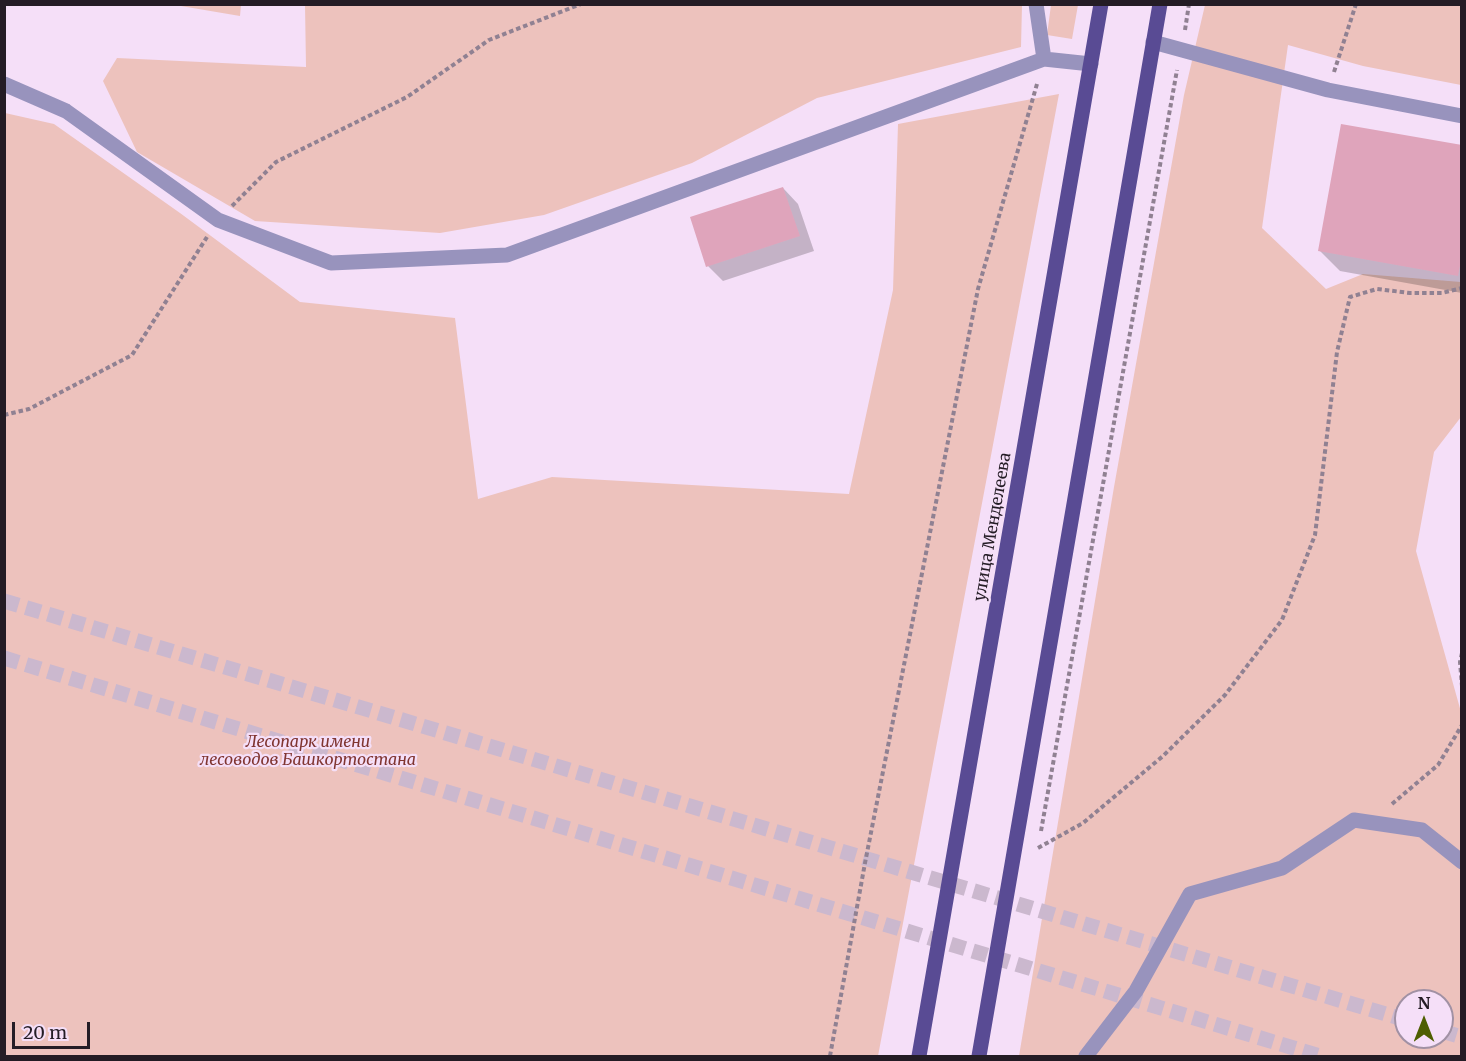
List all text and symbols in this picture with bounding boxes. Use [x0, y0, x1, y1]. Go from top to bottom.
street label: улица Менделеева [970, 451, 1016, 603]
park label: Лесопарк имени лесоводов Башкортостана [200, 732, 416, 770]
north arrow [1394, 989, 1454, 1049]
text: N [1418, 993, 1430, 1013]
scale bar [15, 1010, 93, 1048]
text: 20 m [23, 1021, 67, 1044]

